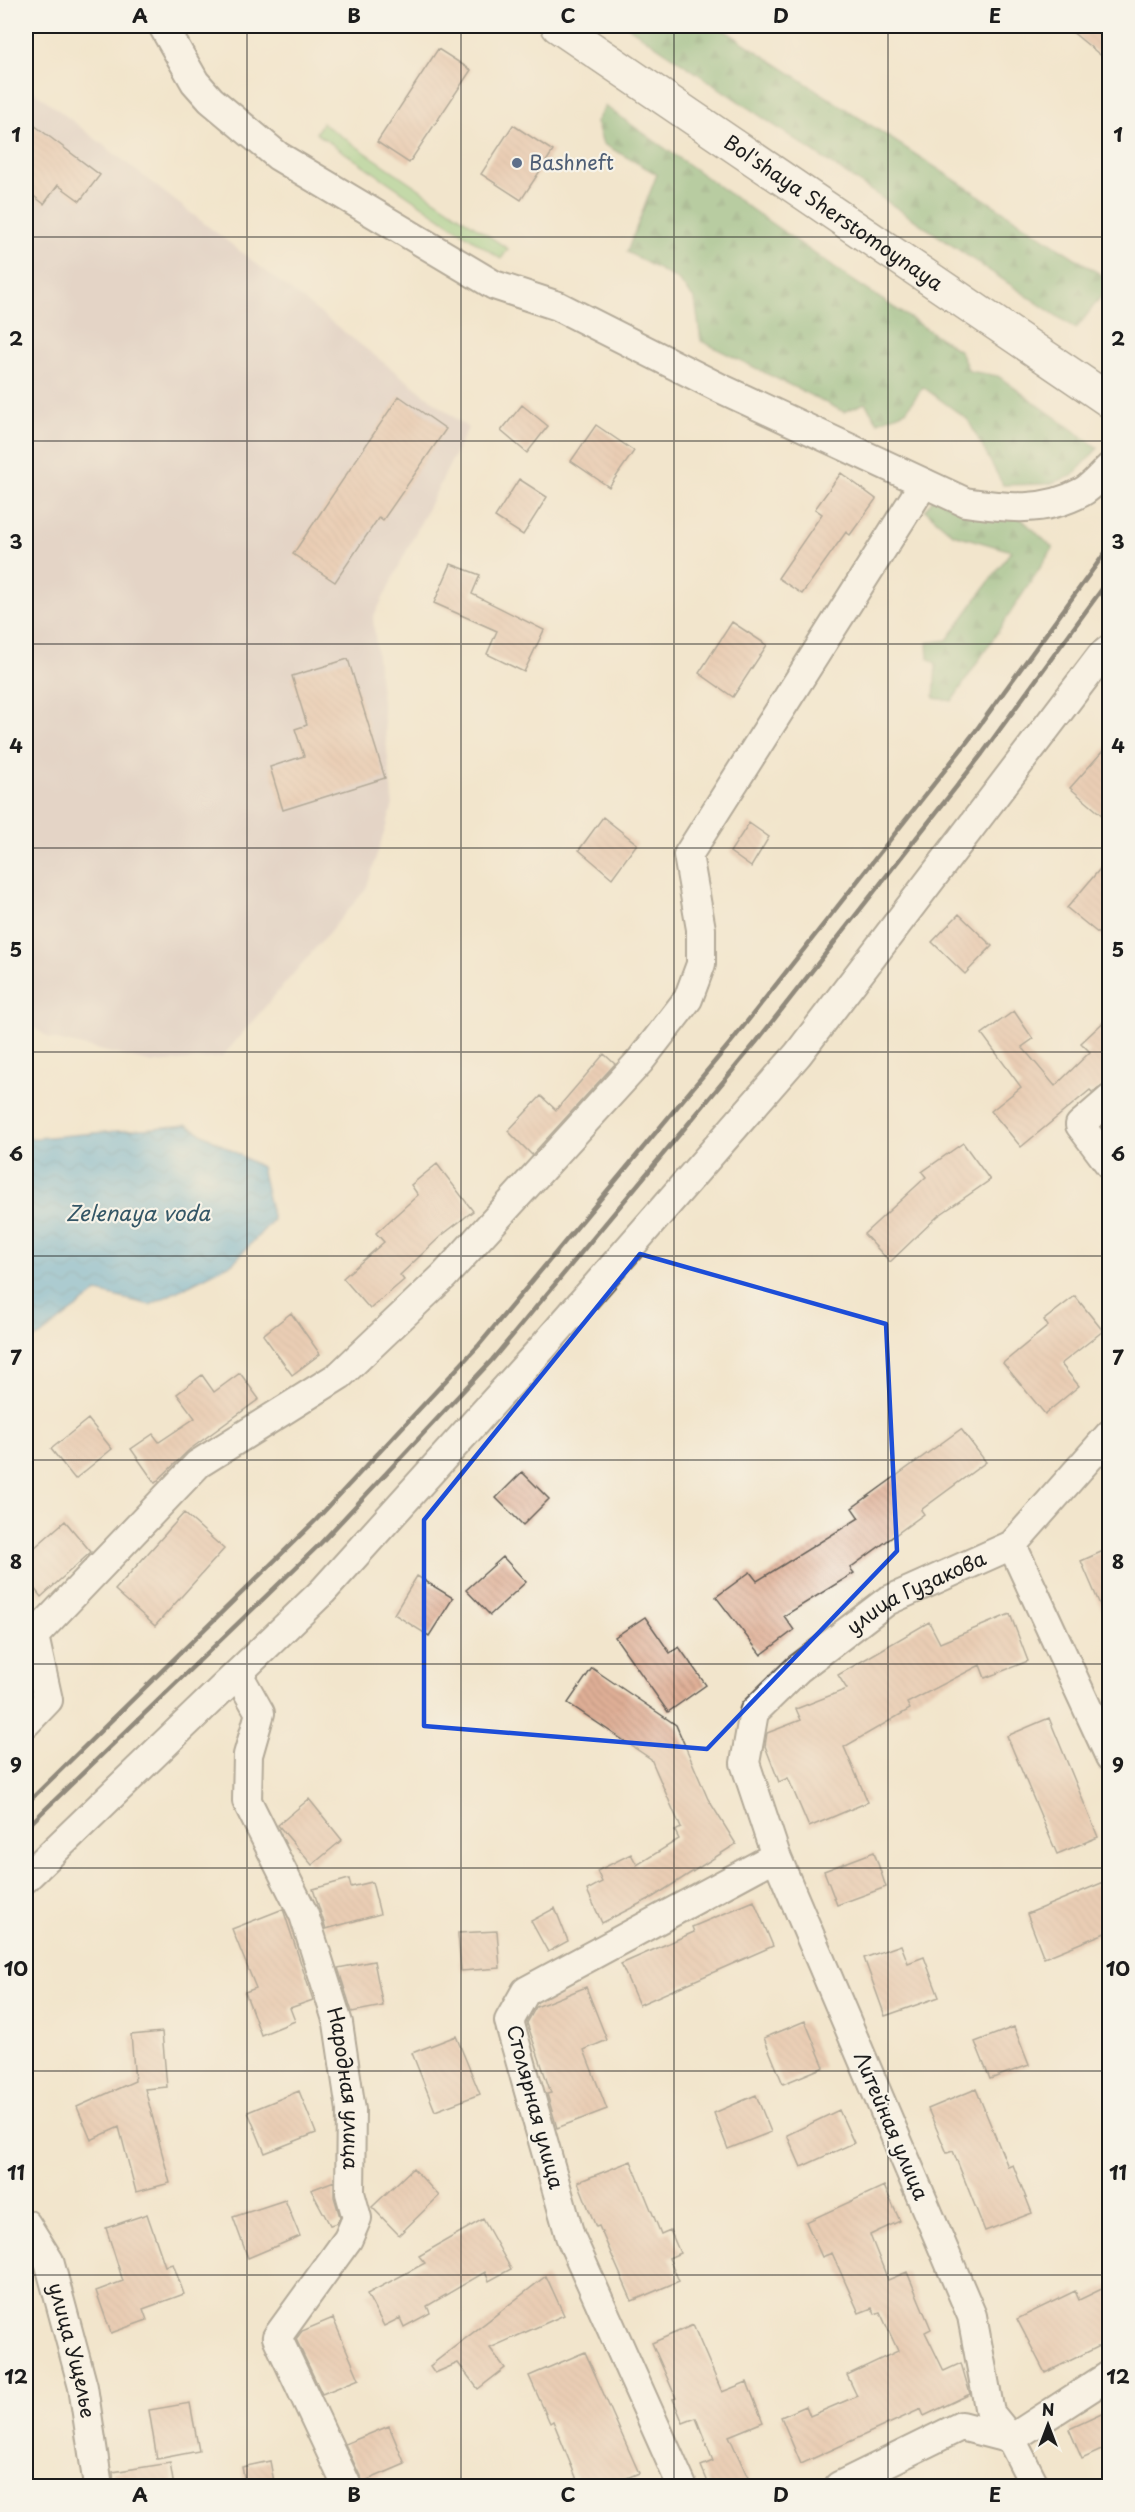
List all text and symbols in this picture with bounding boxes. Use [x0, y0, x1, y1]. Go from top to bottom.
text: A [132, 0, 148, 30]
text: B [347, 0, 361, 30]
text: C [560, 0, 576, 30]
text: D [773, 0, 789, 30]
text: E [989, 0, 1001, 30]
text: 1 [11, 119, 21, 149]
text: 1 [1113, 119, 1123, 149]
street label: Bol'shaya Sherstomoynaya [718, 127, 950, 298]
place label: Bashneft [529, 147, 614, 177]
marker: Bashneft [510, 156, 524, 170]
text: 2 [9, 323, 23, 353]
text: 2 [1111, 323, 1125, 353]
text: 3 [9, 526, 23, 556]
text: 3 [1111, 526, 1125, 556]
text: 4 [9, 730, 23, 760]
text: 4 [1111, 730, 1125, 760]
text: 5 [10, 934, 22, 964]
text: 5 [1112, 934, 1124, 964]
text: 6 [9, 1138, 23, 1168]
text: 6 [1111, 1138, 1125, 1168]
water label: Zelenaya voda [66, 1196, 211, 1228]
text: 7 [10, 1342, 22, 1372]
text: 7 [1112, 1342, 1124, 1372]
street label: улица Гузакова [840, 1542, 991, 1641]
text: 8 [10, 1546, 22, 1576]
text: 8 [1112, 1546, 1124, 1576]
text: 9 [10, 1749, 22, 1779]
text: 9 [1112, 1749, 1124, 1779]
text: 10 [4, 1953, 28, 1983]
text: 10 [1106, 1953, 1130, 1983]
street label: Народная улица [320, 2003, 367, 2170]
street label: Столярная улица [500, 2021, 572, 2193]
street label: Литейная улица [847, 2047, 937, 2205]
text: 11 [7, 2157, 25, 2187]
text: 11 [1109, 2157, 1127, 2187]
street label: улица Ущелье [42, 2279, 104, 2420]
text: 12 [4, 2361, 28, 2391]
text: 12 [1106, 2361, 1130, 2391]
north arrow [1018, 2395, 1078, 2455]
text: N [1042, 2397, 1054, 2421]
text: A [132, 2479, 148, 2509]
text: B [347, 2479, 361, 2509]
text: C [560, 2479, 576, 2509]
text: D [773, 2479, 789, 2509]
text: E [989, 2479, 1001, 2509]

